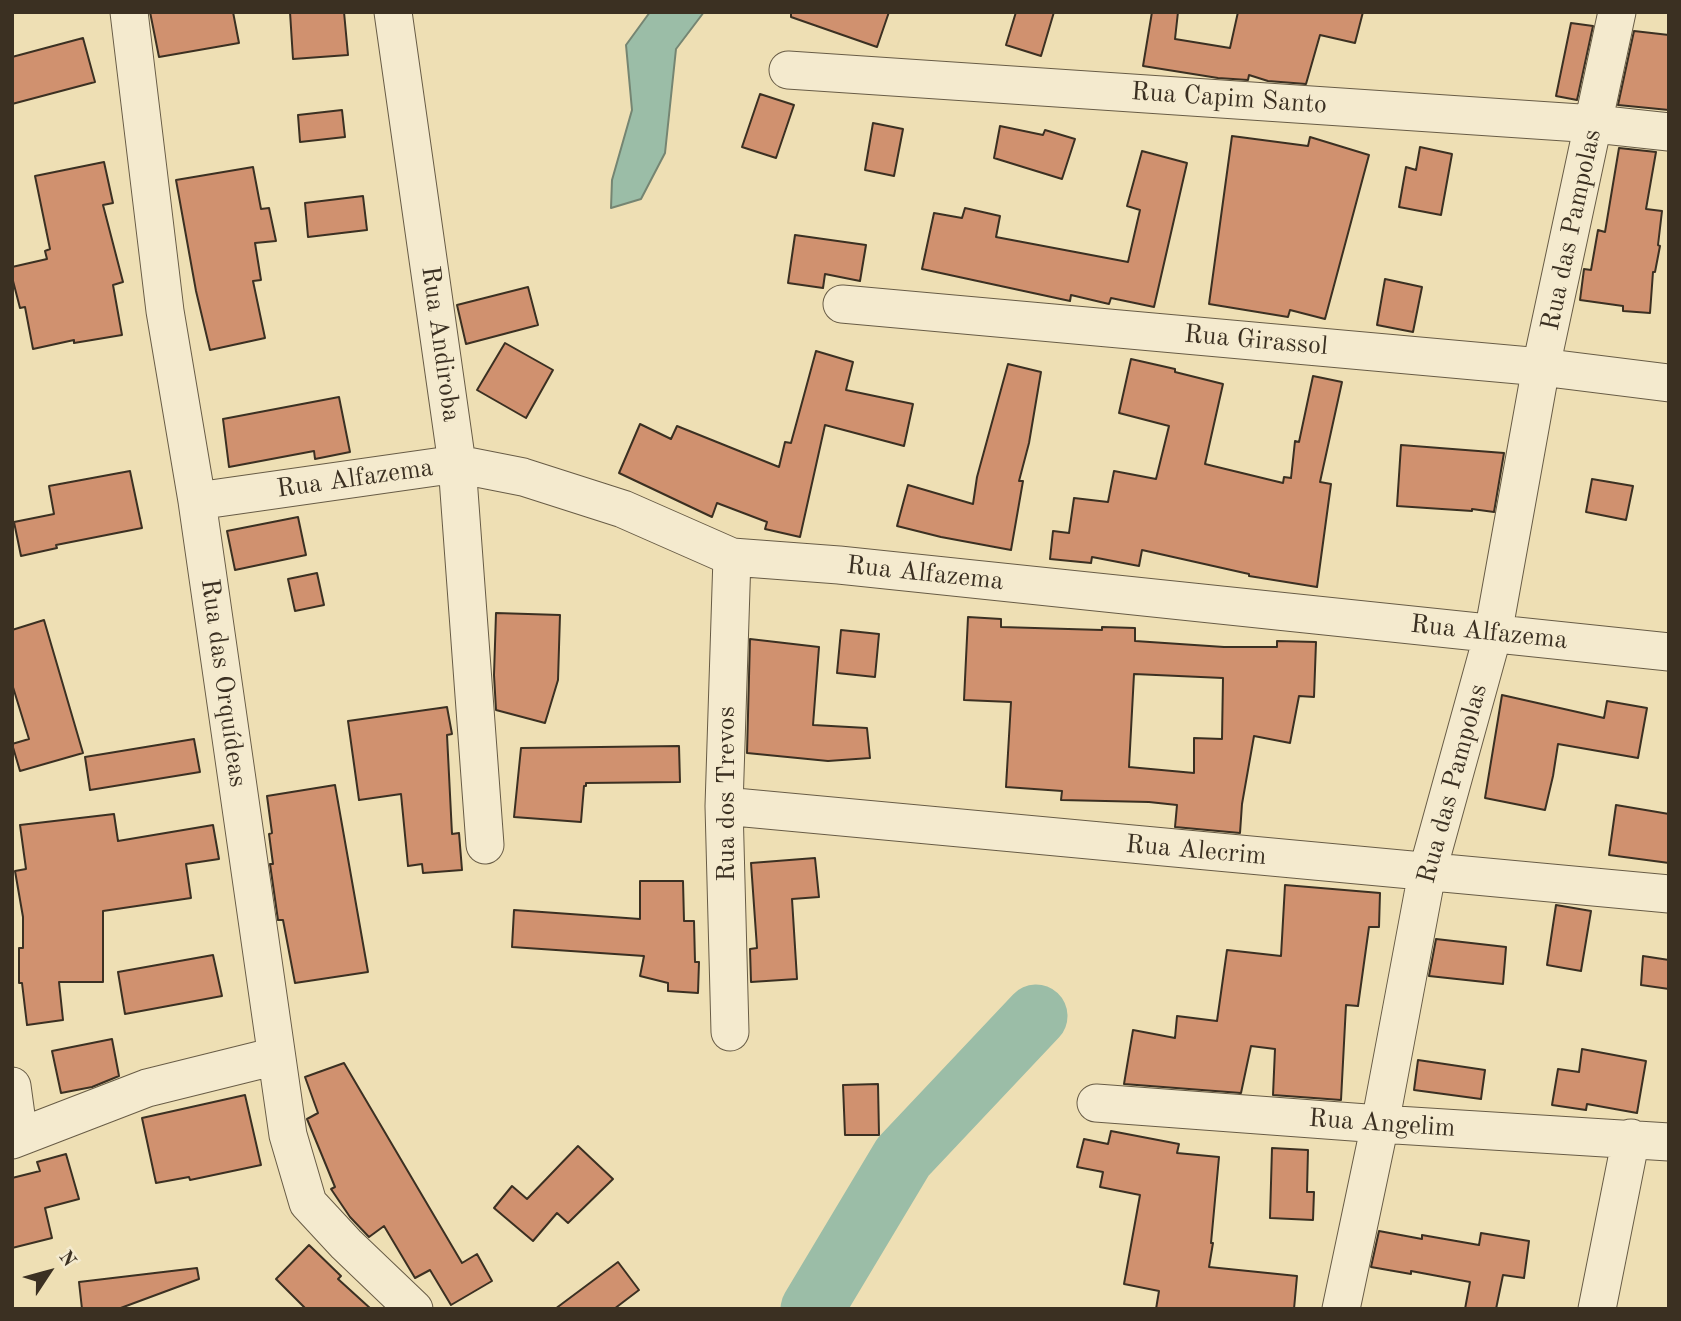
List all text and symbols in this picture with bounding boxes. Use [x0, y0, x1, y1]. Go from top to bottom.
street label: Rua Capim Santo [1130, 77, 1328, 121]
street label: Rua das Pampolas [1535, 126, 1609, 334]
street label: Rua Andiroba [414, 264, 466, 424]
street label: Rua Girassol [1183, 319, 1329, 363]
street label: Rua Alfazema [275, 453, 435, 505]
street label: Rua Alfazema [845, 550, 1005, 598]
street label: Rua das Orquídeas [193, 577, 253, 789]
street label: Rua Alfazema [1409, 609, 1569, 657]
street label: Rua das Pampolas [1411, 681, 1495, 887]
street label: Rua dos Trevos [711, 706, 743, 882]
street label: Rua Alecrim [1124, 829, 1268, 873]
street label: Rua Angelim [1307, 1103, 1457, 1145]
north arrow [14, 1237, 84, 1307]
text: N [54, 1248, 78, 1271]

